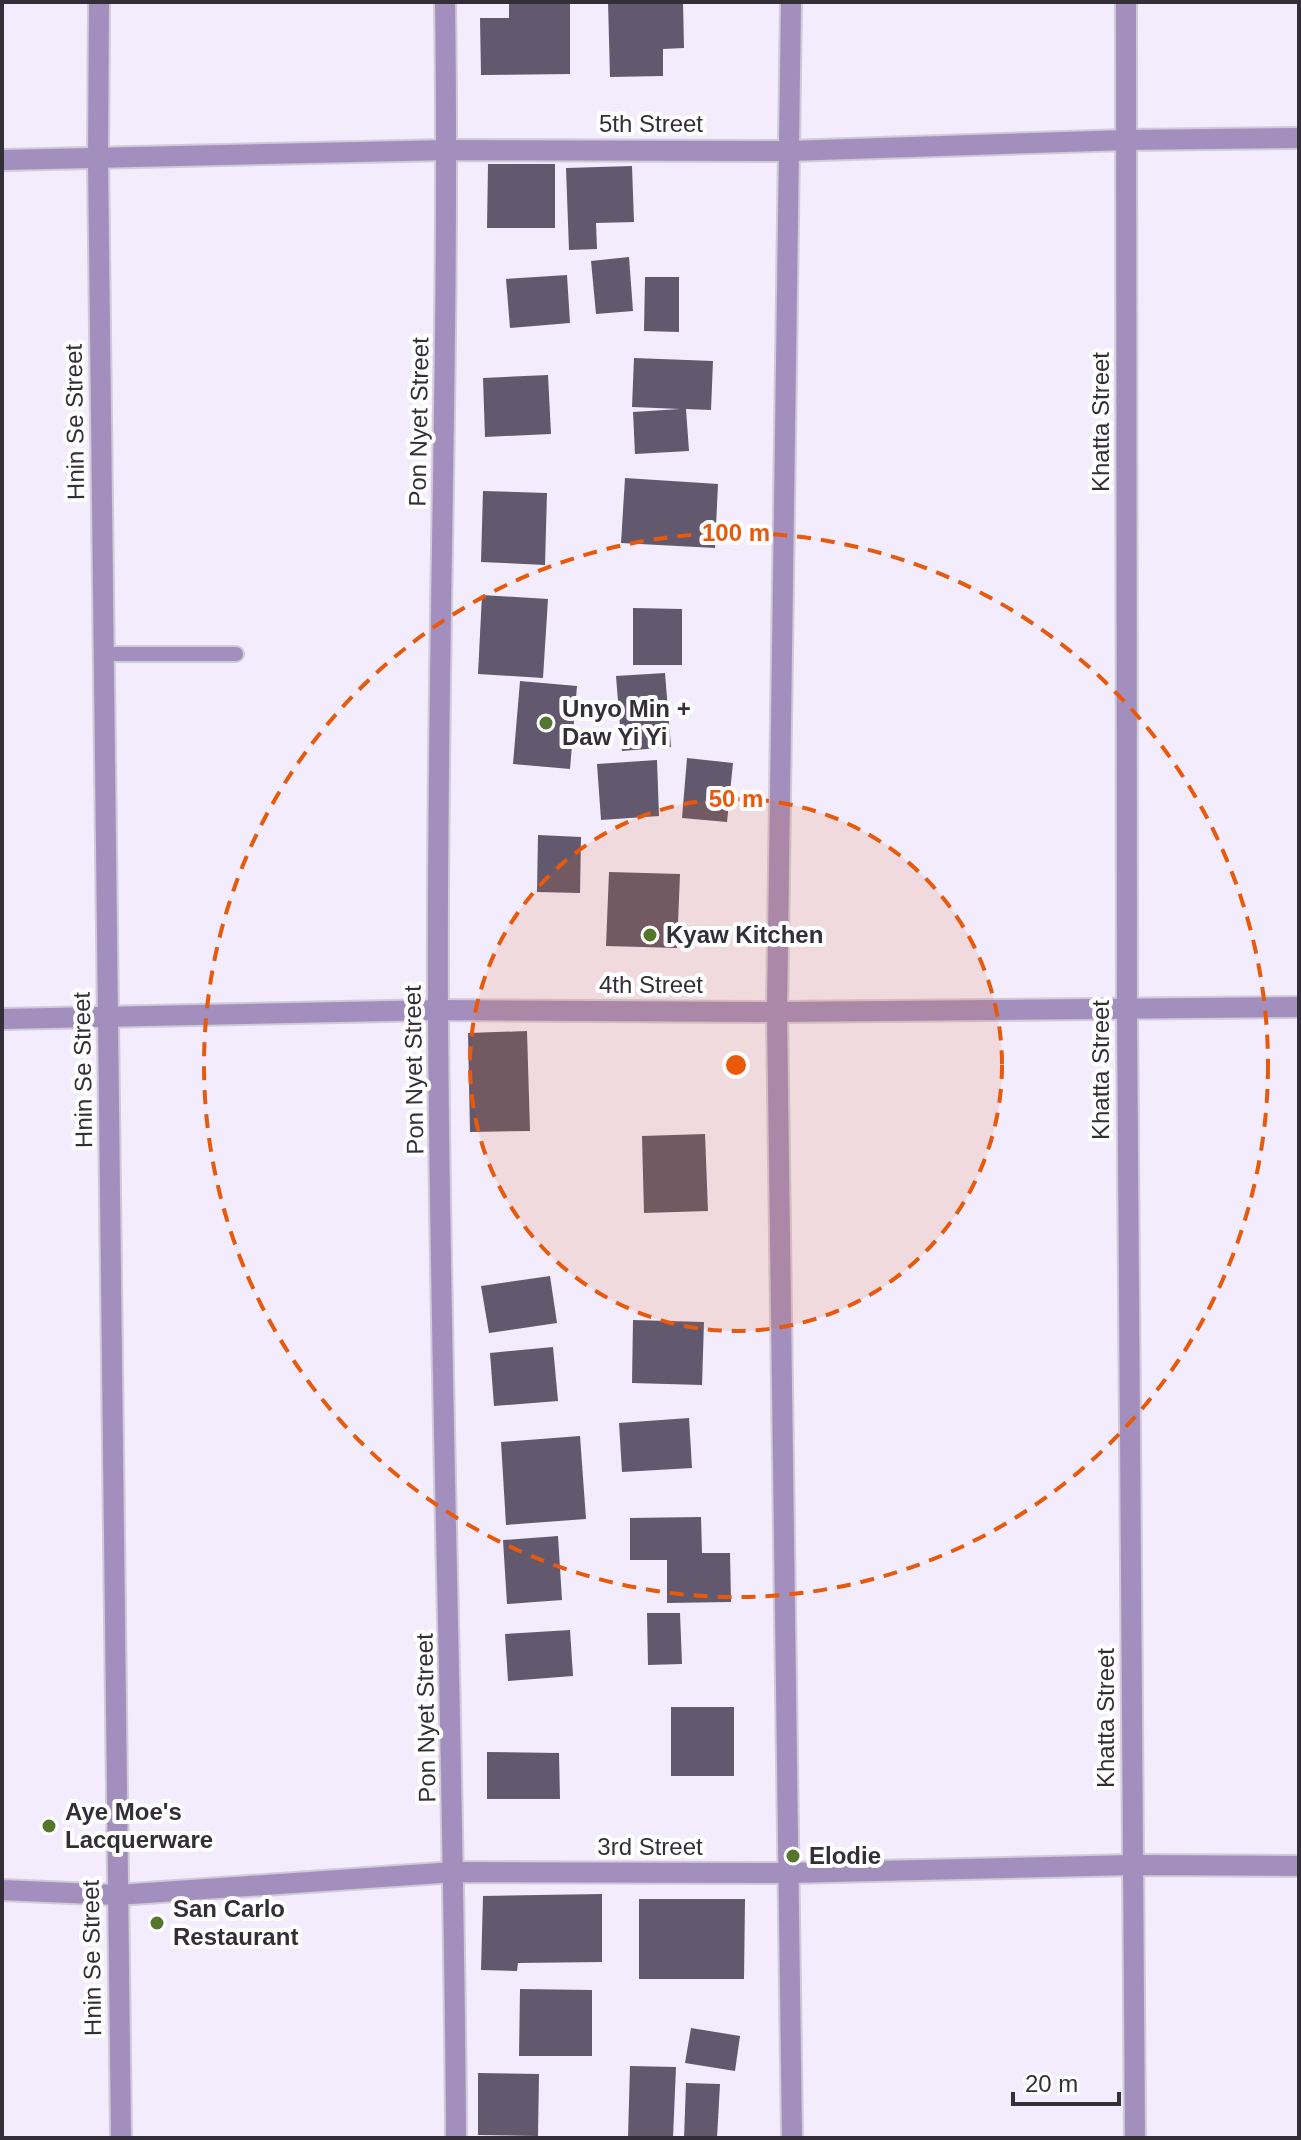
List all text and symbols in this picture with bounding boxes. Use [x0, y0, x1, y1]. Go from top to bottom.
street label: 5th Street [599, 110, 703, 137]
street label: Pon Nyet Street [404, 337, 433, 507]
street label: Hnin Se Street [60, 343, 89, 500]
street label: Khatta Street [1087, 352, 1114, 492]
text: 100 m [702, 519, 770, 546]
place label: Unyo Min + Daw Yi Yi [562, 695, 691, 750]
marker: Unyo Min + Daw Yi Yi [537, 714, 555, 732]
text: 50 m [709, 785, 763, 812]
place label: Kyaw Kitchen [666, 921, 823, 948]
marker: Kyaw Kitchen [641, 926, 659, 944]
street label: 4th Street [599, 971, 703, 998]
street label: Pon Nyet Street [399, 985, 428, 1155]
street label: Hnin Se Street [68, 991, 97, 1148]
street label: Khatta Street [1087, 1000, 1114, 1140]
centre of rings [722, 1051, 750, 1079]
street label: Pon Nyet Street [411, 1633, 440, 1803]
street label: Khatta Street [1092, 1648, 1119, 1788]
place label: Aye Moe's Lacquerware [65, 1798, 213, 1853]
marker: Aye Moe's Lacquerware [40, 1817, 58, 1835]
street label: 3rd Street [597, 1833, 703, 1860]
place label: Elodie [809, 1842, 881, 1869]
marker: Elodie [784, 1847, 802, 1865]
street label: Hnin Se Street [77, 1879, 106, 2036]
place label: San Carlo Restaurant [173, 1895, 298, 1950]
marker: San Carlo Restaurant [148, 1914, 166, 1932]
scale bar [1013, 2056, 1119, 2106]
text: 20 m [1025, 2070, 1078, 2097]

